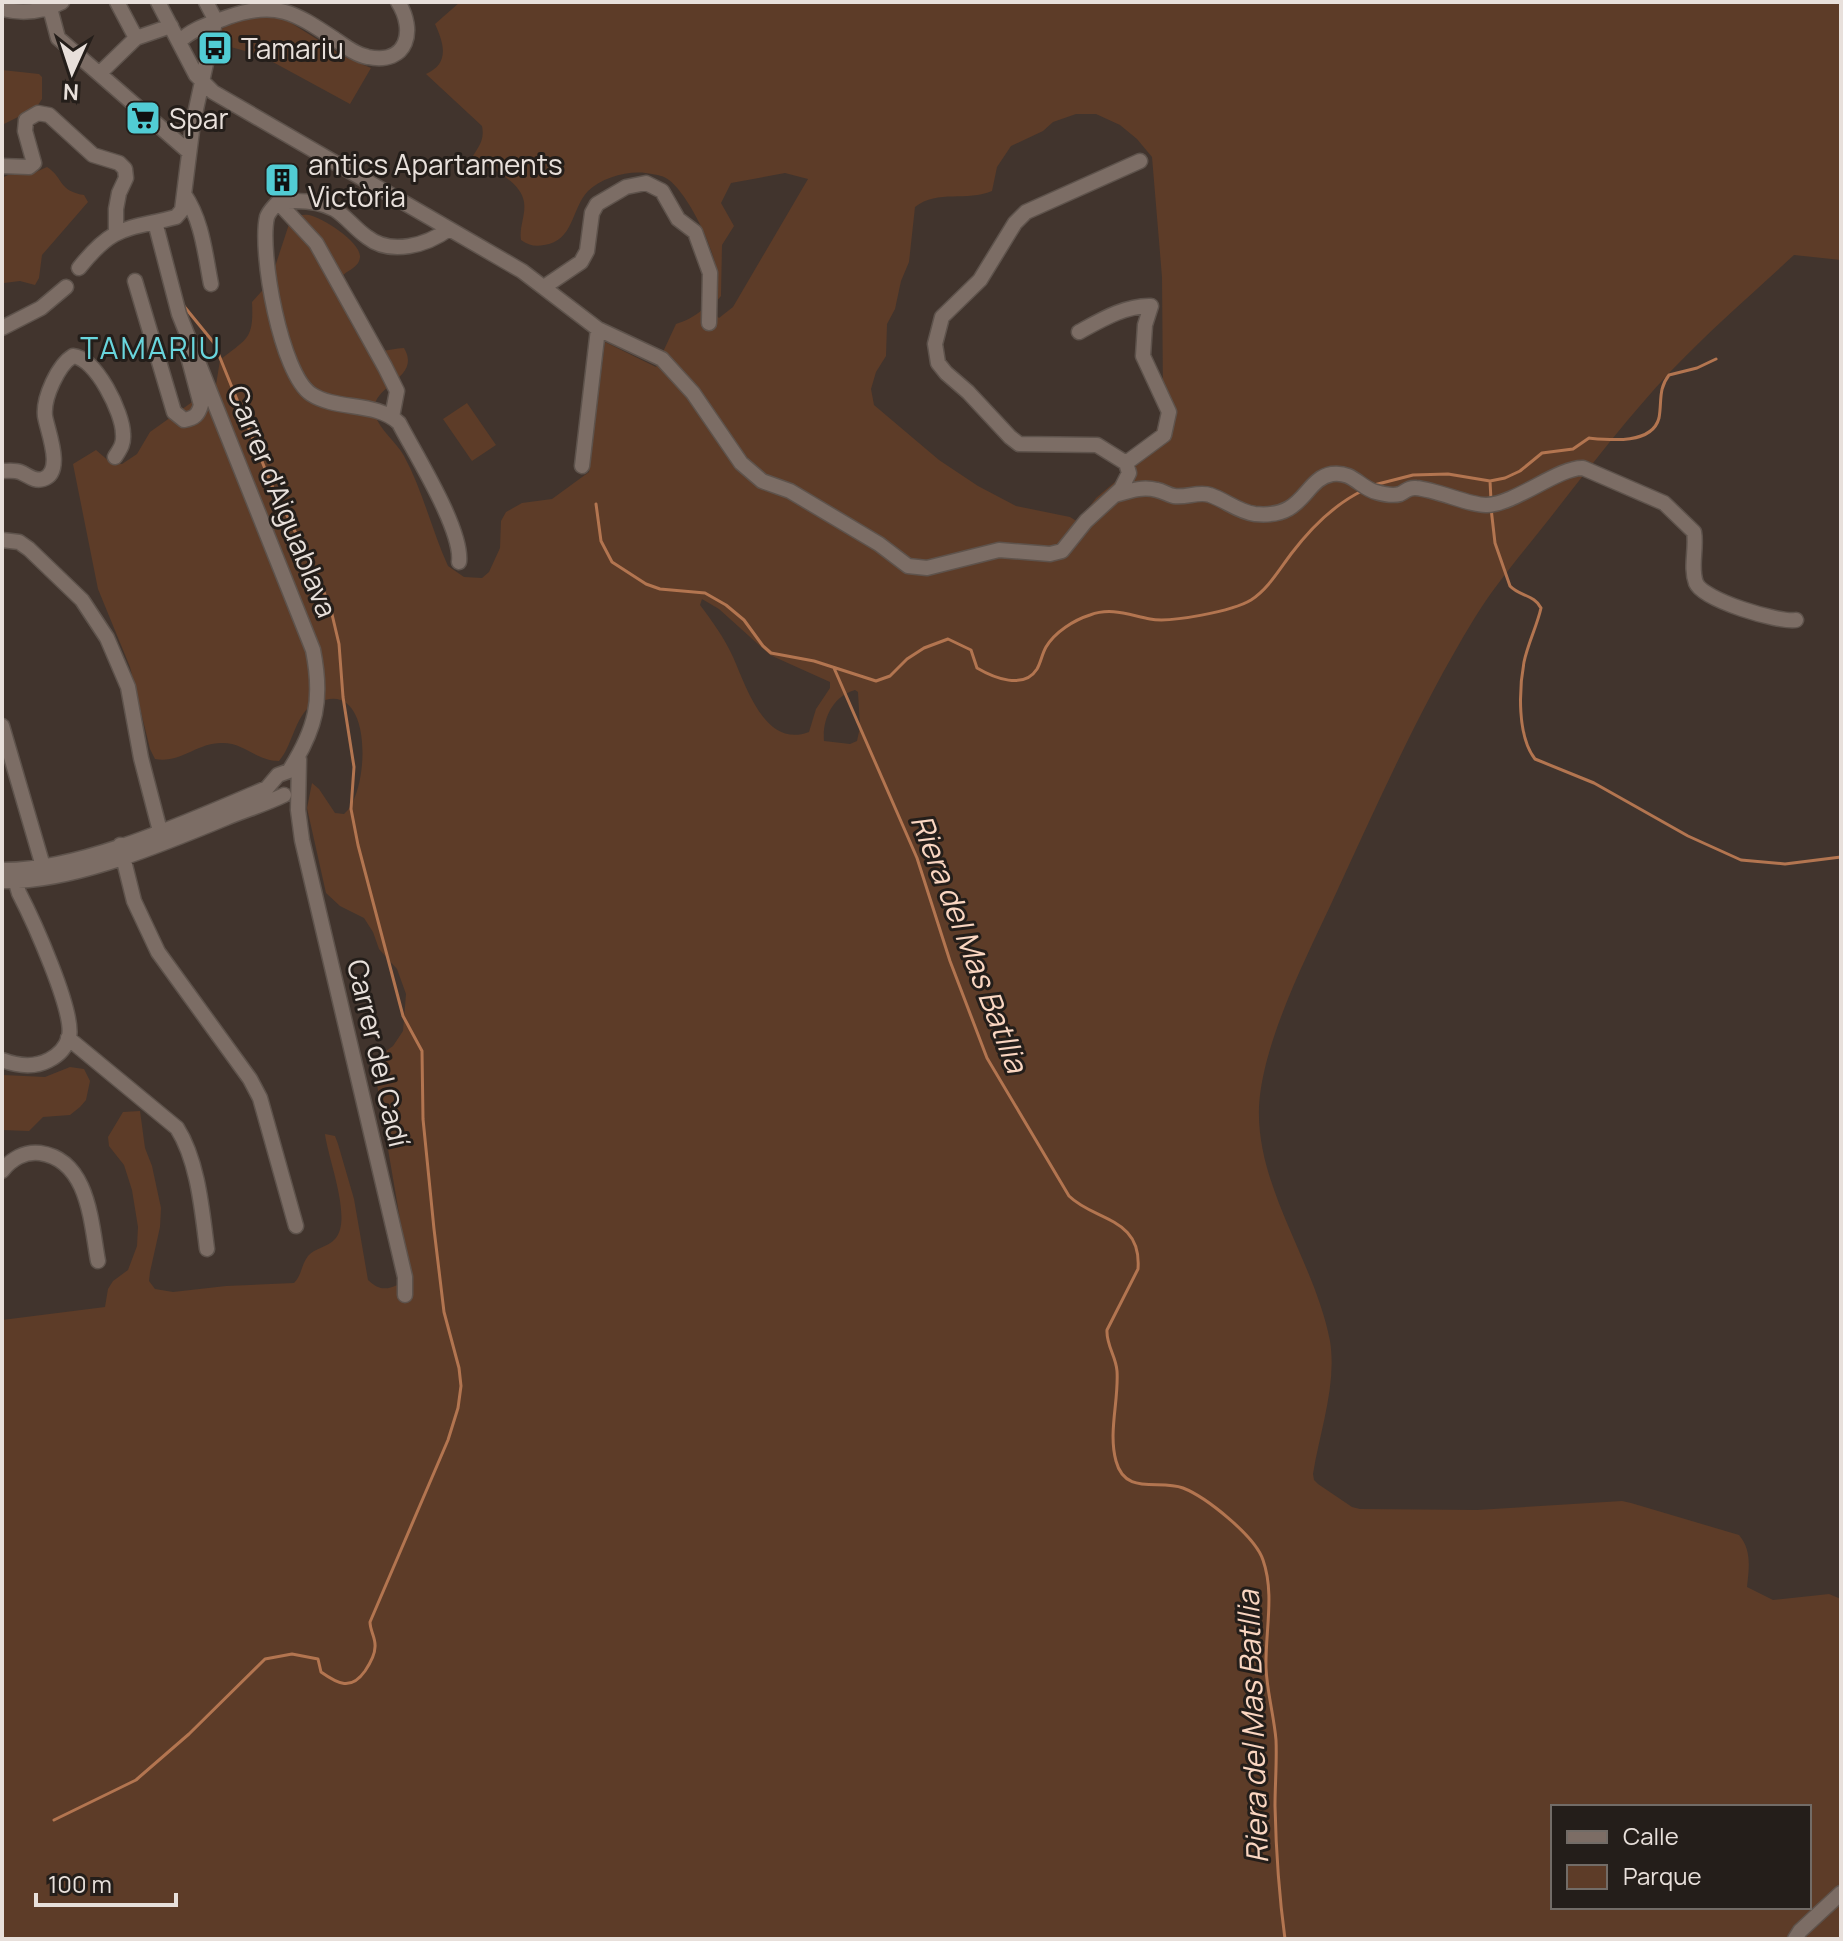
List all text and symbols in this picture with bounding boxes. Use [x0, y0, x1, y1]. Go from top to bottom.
bus stop icon: Tamariu [196, 29, 234, 67]
place label: Tamariu [241, 29, 344, 67]
north arrow [32, 32, 112, 112]
text: N [62, 77, 80, 107]
supermarket icon: Spar [124, 99, 162, 137]
place label: Spar [169, 99, 229, 137]
place label: antics Apartaments Victòria [308, 145, 563, 215]
building icon: antics Apartaments Victòria [263, 161, 301, 199]
district label: TAMARIU [80, 327, 222, 368]
street label: Carrer d'Aiguablava [219, 379, 347, 623]
water label: Riera del Mas Batllia [902, 808, 1039, 1079]
street label: Carrer del Cadí [339, 955, 419, 1151]
water label: Riera del Mas Batllia [1227, 1589, 1277, 1864]
legend [1551, 1805, 1811, 1909]
text: Calle [1623, 1819, 1679, 1852]
scale bar [36, 1857, 176, 1907]
text: Parque [1623, 1859, 1701, 1892]
text: 100 m [48, 1867, 112, 1900]

